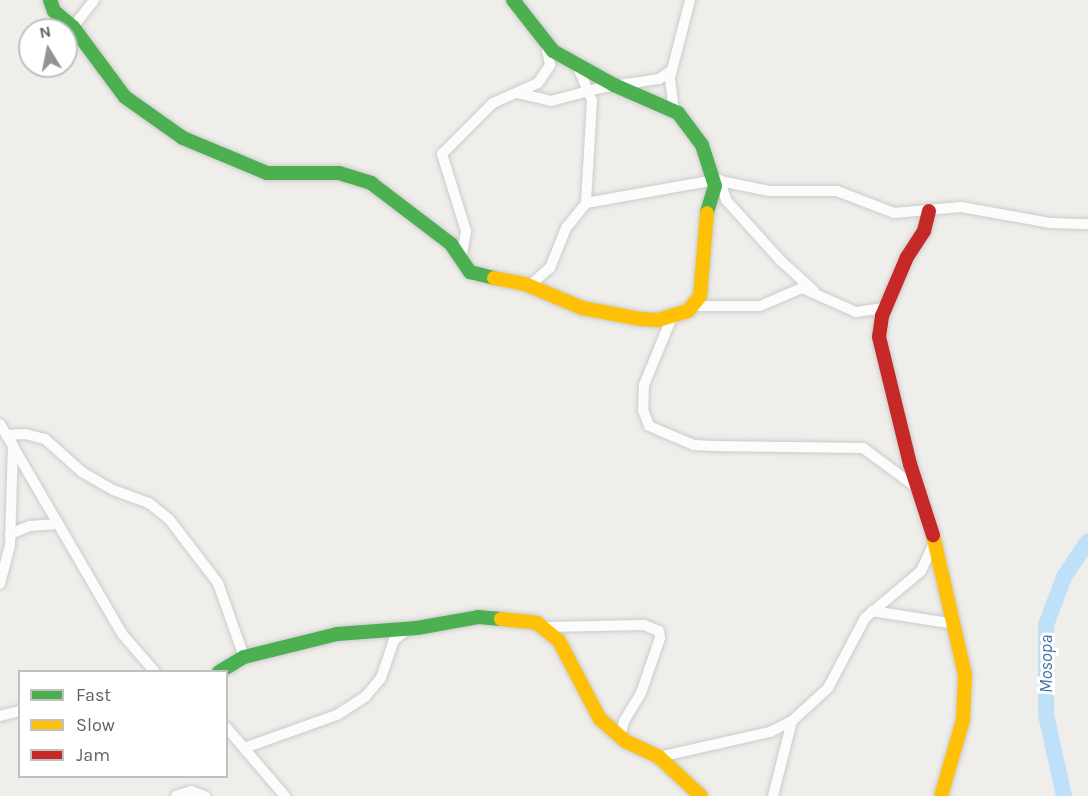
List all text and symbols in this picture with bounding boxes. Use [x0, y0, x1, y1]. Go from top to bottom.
north arrow [18, 18, 78, 78]
text: N [38, 21, 52, 42]
water label: Mosopa [1035, 635, 1057, 693]
legend [18, 670, 228, 778]
text: Fast [76, 684, 111, 706]
text: Slow [76, 714, 115, 736]
text: Jam [76, 744, 110, 766]

